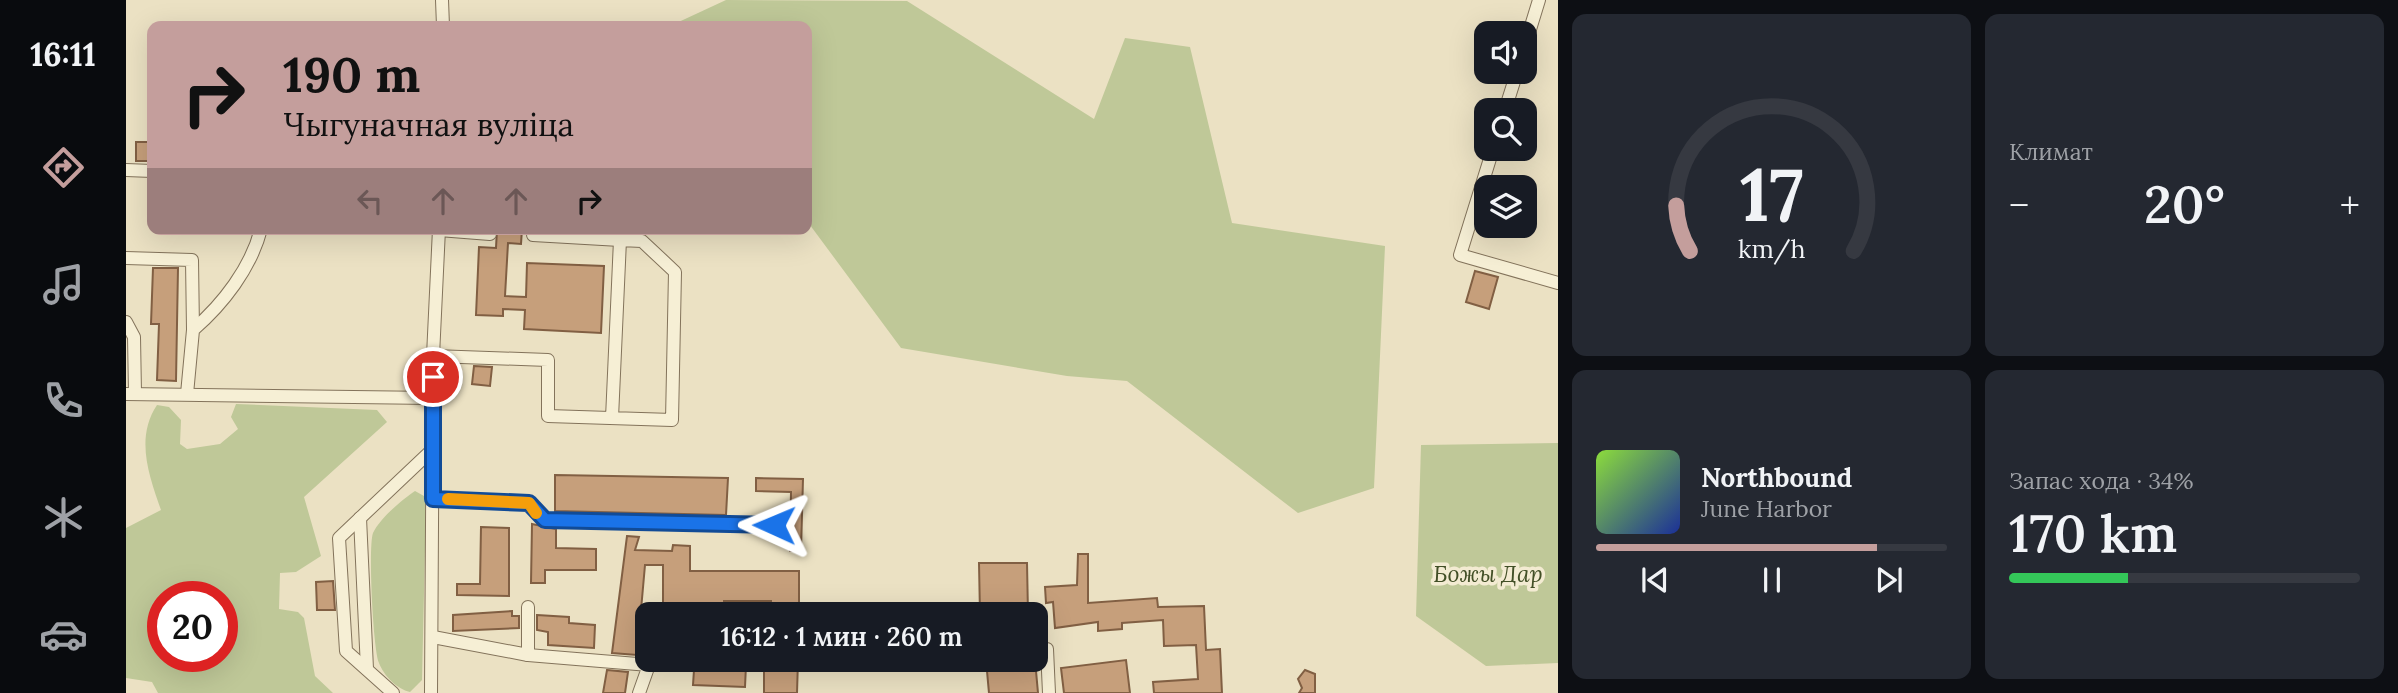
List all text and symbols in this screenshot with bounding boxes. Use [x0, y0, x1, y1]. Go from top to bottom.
map controls [1474, 21, 1537, 238]
button: sound [1474, 21, 1537, 84]
text: 16:11 [30, 34, 96, 75]
text: 190 m [283, 43, 420, 105]
icon: right [168, 49, 259, 140]
button: search [1474, 98, 1537, 161]
text: Чыгуначная вуліца [283, 104, 574, 145]
text: Климат [2009, 137, 2093, 166]
icon: directions [39, 143, 88, 192]
text: 17 [1740, 148, 1803, 241]
text: 20° [2144, 171, 2225, 237]
button: layers [1474, 175, 1537, 238]
text: − [2009, 181, 2029, 229]
text: + [2340, 181, 2360, 229]
icon: left [351, 182, 389, 220]
icon: ahead [424, 182, 462, 220]
icon: ahead [497, 182, 535, 220]
icon: right [570, 182, 608, 220]
text: km/h [1738, 233, 1805, 265]
icon: music [39, 260, 88, 309]
pin [403, 347, 463, 407]
icon: arrive [414, 358, 452, 396]
icon: phone [39, 376, 88, 425]
text: Northbound [1701, 461, 1852, 494]
text: Запас хода · 34% [2009, 466, 2194, 495]
position arrow [737, 488, 811, 562]
icon: climate [39, 493, 88, 542]
text: June Harbor [1701, 494, 1832, 523]
text: 170 km [2009, 500, 2177, 566]
park label: Божы Дар [1433, 559, 1543, 588]
icon: previous [1636, 561, 1674, 599]
icon: pause [1753, 561, 1791, 599]
icon: next [1870, 561, 1908, 599]
speed limit sign: 20 [147, 581, 238, 672]
icon: car [39, 610, 88, 659]
text: 16:12 · 1 мин · 260 m [720, 620, 963, 653]

